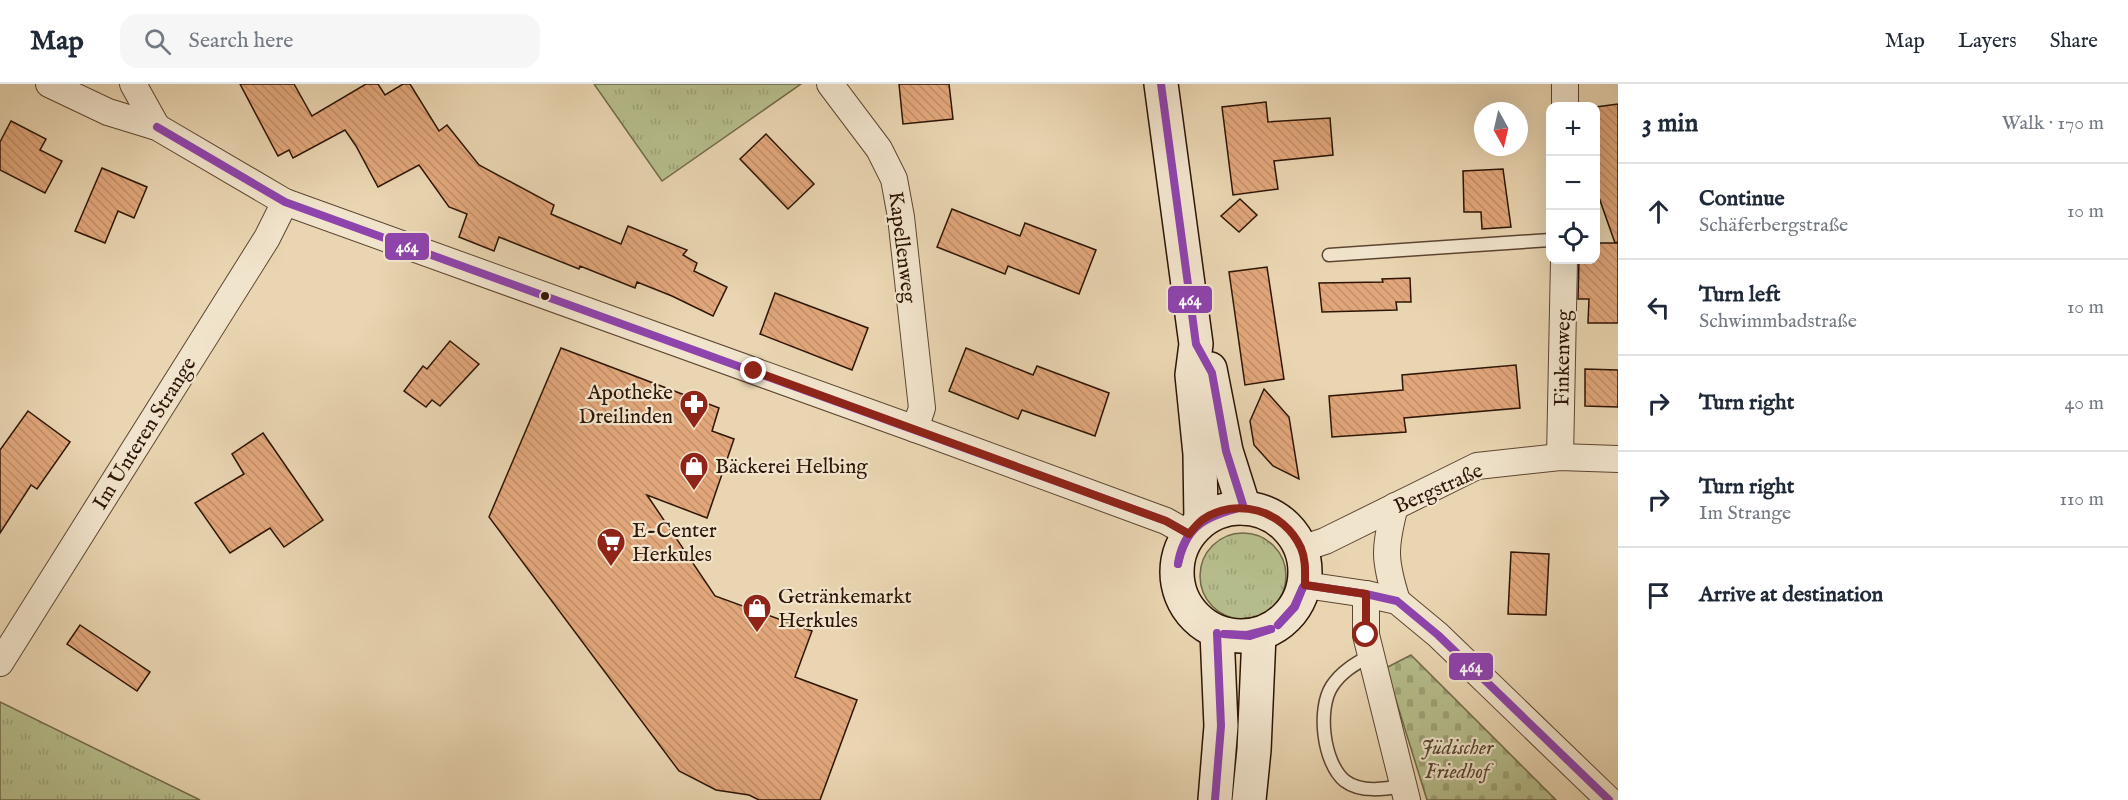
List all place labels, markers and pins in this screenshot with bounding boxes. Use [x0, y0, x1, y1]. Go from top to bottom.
unlabelled marker [539, 290, 551, 302]
place label: Apotheke Dreilinden [579, 380, 673, 431]
pharmacy icon: Apotheke Dreilinden [678, 388, 710, 430]
shop icon: Bäckerei Helbing [678, 450, 710, 492]
place label: Bäckerei Helbing [715, 454, 868, 481]
place label: E-Center Herkules [632, 518, 717, 569]
supermarket icon: E-Center Herkules [595, 526, 627, 568]
place label: Getränkemarkt Herkules [778, 584, 912, 635]
shop icon: Getränkemarkt Herkules [741, 592, 773, 634]

